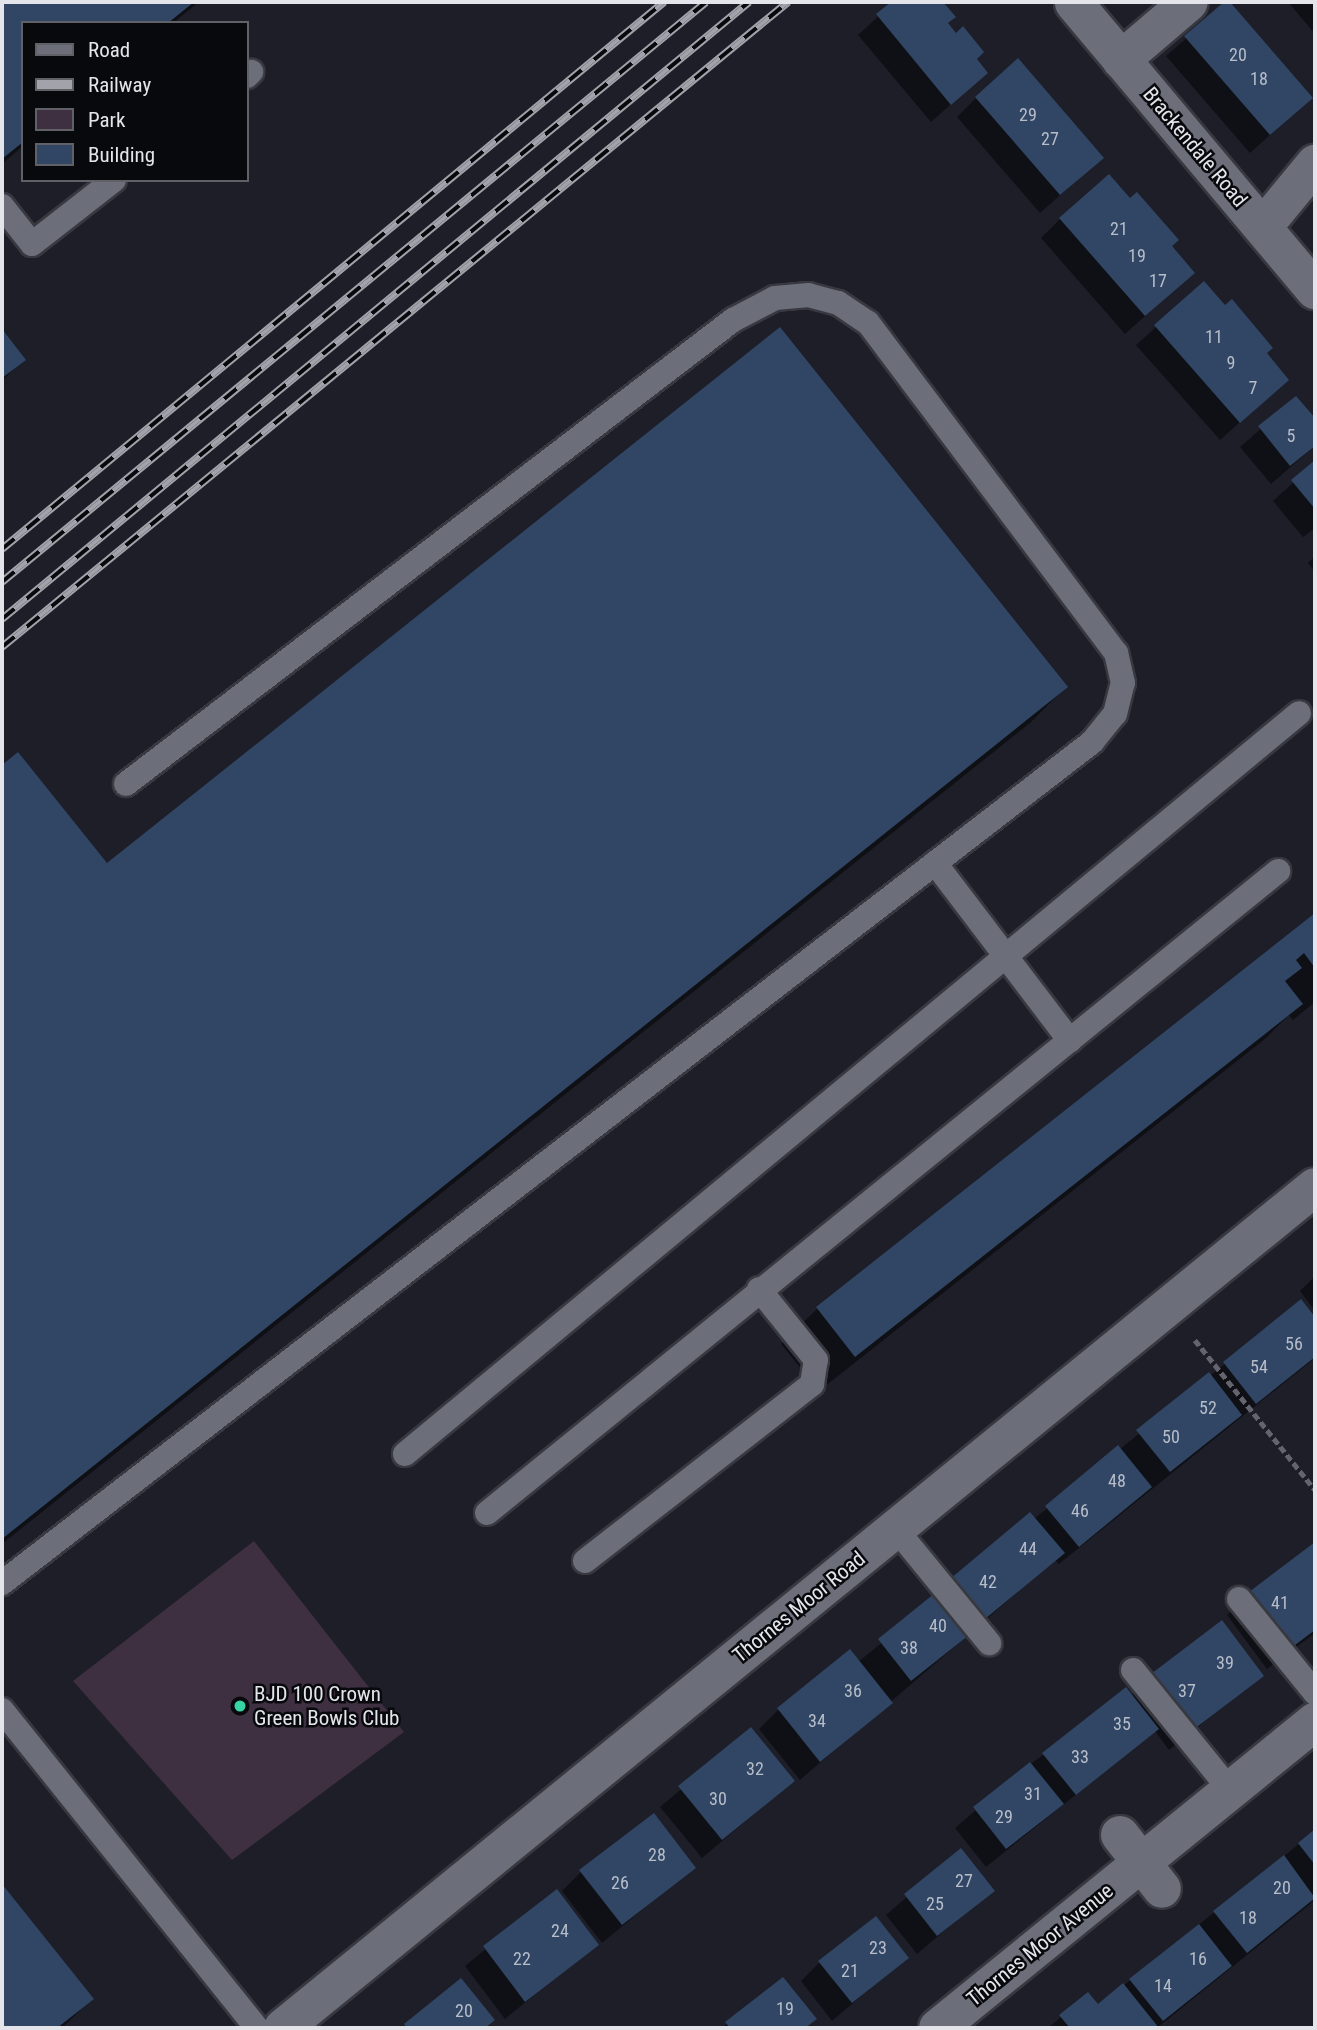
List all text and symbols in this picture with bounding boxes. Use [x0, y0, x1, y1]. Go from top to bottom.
legend [21, 21, 248, 182]
text: Road [88, 38, 130, 62]
house number: 20 [1229, 44, 1247, 66]
house number: 18 [1250, 68, 1268, 90]
text: Railway [88, 73, 151, 97]
street label: Brackendale Road [1138, 82, 1252, 212]
house number: 29 [1019, 104, 1037, 126]
text: Park [88, 108, 125, 132]
house number: 27 [1041, 128, 1059, 150]
text: Building [88, 143, 155, 167]
house number: 21 [1110, 218, 1128, 240]
house number: 19 [1128, 245, 1146, 267]
house number: 17 [1149, 270, 1167, 292]
house number: 11 [1205, 326, 1223, 348]
house number: 9 [1227, 352, 1235, 374]
house number: 7 [1249, 377, 1257, 399]
house number: 5 [1287, 425, 1295, 447]
house number: 56 [1285, 1333, 1303, 1355]
house number: 54 [1250, 1356, 1268, 1378]
house number: 52 [1199, 1397, 1217, 1419]
house number: 50 [1162, 1426, 1180, 1448]
house number: 48 [1108, 1470, 1126, 1492]
house number: 46 [1071, 1500, 1089, 1522]
house number: 44 [1019, 1538, 1037, 1560]
street label: Thornes Moor Road [728, 1546, 870, 1668]
house number: 42 [979, 1571, 997, 1593]
house number: 41 [1271, 1592, 1289, 1614]
house number: 40 [929, 1615, 947, 1637]
house number: 38 [900, 1637, 918, 1659]
house number: 39 [1216, 1652, 1234, 1674]
house number: 36 [844, 1680, 862, 1702]
house number: 37 [1178, 1680, 1196, 1702]
place label: BJD 100 Crown Green Bowls Club [254, 1681, 399, 1731]
marker: BJD 100 Crown Green Bowls Club [232, 1698, 248, 1714]
house number: 34 [808, 1710, 826, 1732]
house number: 35 [1113, 1713, 1131, 1735]
house number: 33 [1071, 1746, 1089, 1768]
house number: 32 [746, 1758, 764, 1780]
house number: 31 [1024, 1783, 1042, 1805]
house number: 30 [709, 1788, 727, 1810]
house number: 29 [995, 1806, 1013, 1828]
house number: 28 [648, 1844, 666, 1866]
house number: 27 [955, 1870, 973, 1892]
house number: 26 [611, 1872, 629, 1894]
house number: 20 [1273, 1877, 1291, 1899]
street label: Thornes Moor Avenue [962, 1878, 1118, 2012]
house number: 25 [926, 1893, 944, 1915]
house number: 18 [1239, 1907, 1257, 1929]
house number: 24 [551, 1920, 569, 1942]
house number: 23 [869, 1937, 887, 1959]
house number: 22 [513, 1948, 531, 1970]
house number: 16 [1189, 1948, 1207, 1970]
house number: 21 [841, 1960, 859, 1982]
house number: 14 [1154, 1975, 1172, 1997]
house number: 19 [776, 1998, 794, 2020]
house number: 20 [455, 2000, 473, 2022]

